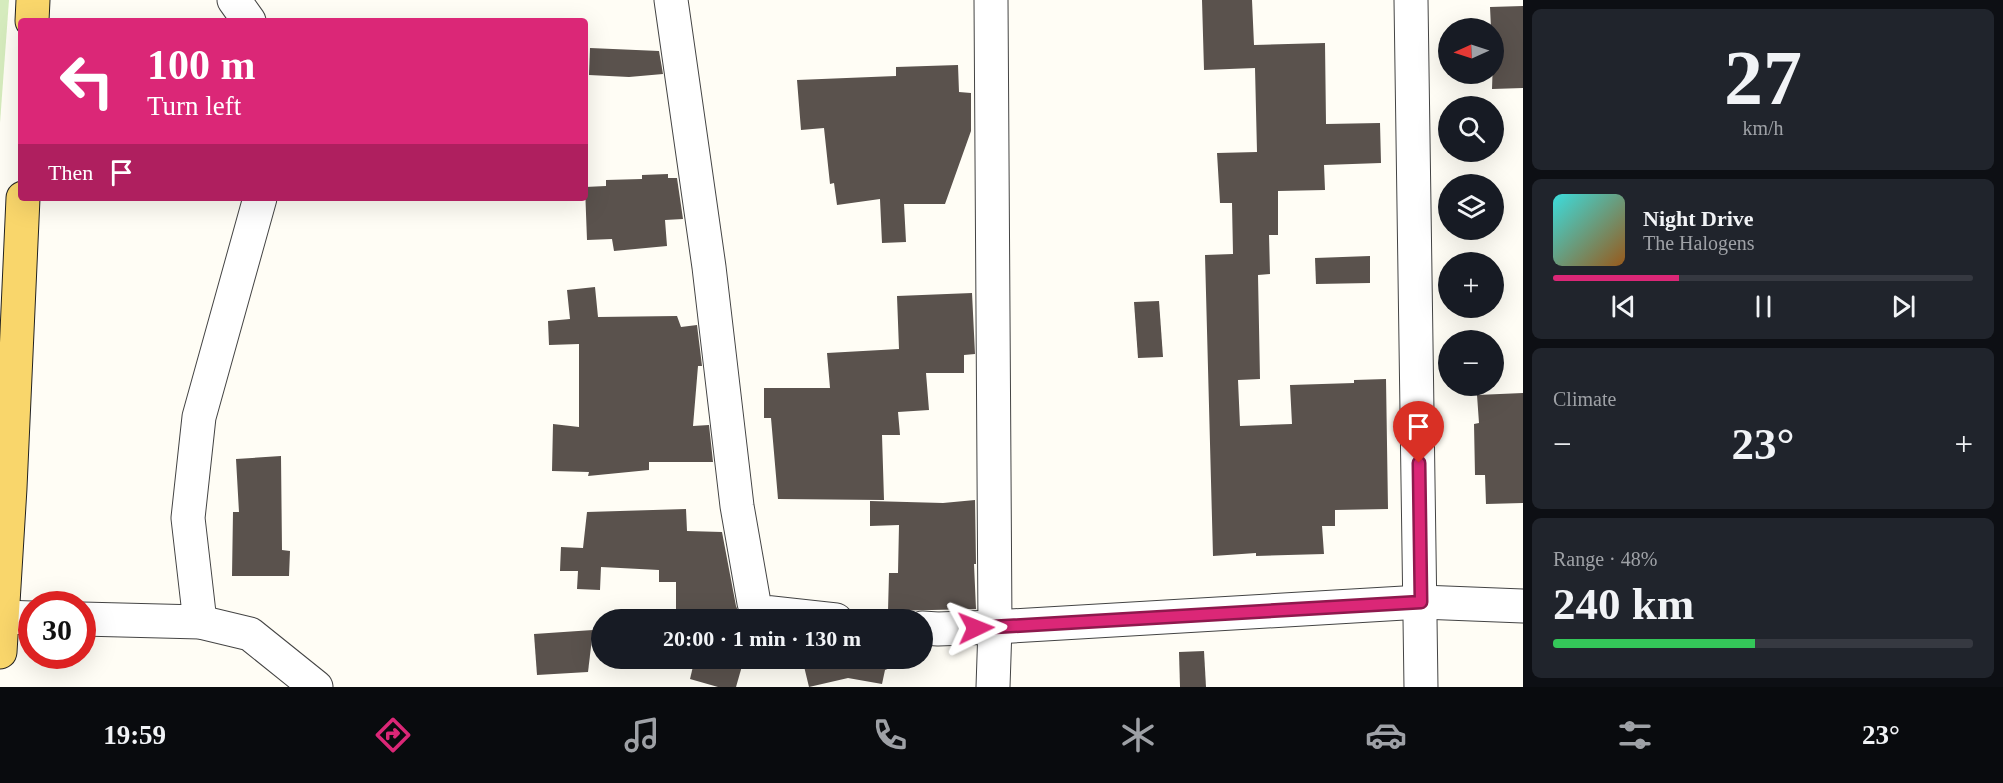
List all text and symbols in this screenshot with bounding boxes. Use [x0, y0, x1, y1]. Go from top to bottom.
north arrow [1438, 18, 1504, 84]
map controls [1438, 18, 1504, 396]
text: 27 [1724, 34, 1802, 121]
icon: left [48, 42, 126, 120]
text: 100 m [147, 42, 256, 88]
text: Turn left [147, 91, 241, 121]
button: search [1438, 96, 1504, 162]
text: km/h [1742, 117, 1784, 139]
icon: arrive [105, 156, 138, 189]
text: Then [48, 160, 93, 185]
button: layers [1438, 174, 1504, 240]
text: Night Drive [1643, 206, 1754, 231]
text: The Halogens [1643, 232, 1755, 254]
button: + [1438, 252, 1504, 318]
icon: previous [1607, 290, 1640, 323]
icon: pause [1747, 290, 1780, 323]
icon: next [1887, 290, 1920, 323]
button: − [1438, 330, 1504, 396]
text: Climate [1553, 388, 1616, 410]
pin [1393, 401, 1444, 463]
icon: arrive [1402, 410, 1435, 443]
text: 23° [1732, 419, 1795, 469]
text: − [1553, 426, 1572, 462]
text: + [1954, 426, 1973, 462]
text: Range · 48% [1553, 548, 1657, 570]
text: 240 km [1553, 579, 1694, 629]
speed limit sign: 30 [18, 591, 96, 669]
position arrow [944, 596, 1008, 660]
text: 20:00 · 1 min · 130 m [663, 626, 861, 651]
icon: directions [372, 714, 414, 756]
icon: music [621, 714, 663, 756]
icon: phone [869, 714, 911, 756]
icon: climate [1117, 714, 1159, 756]
icon: car [1365, 714, 1407, 756]
icon: filters [1614, 714, 1656, 756]
text: 19:59 [103, 720, 166, 750]
text: 23° [1862, 720, 1900, 750]

